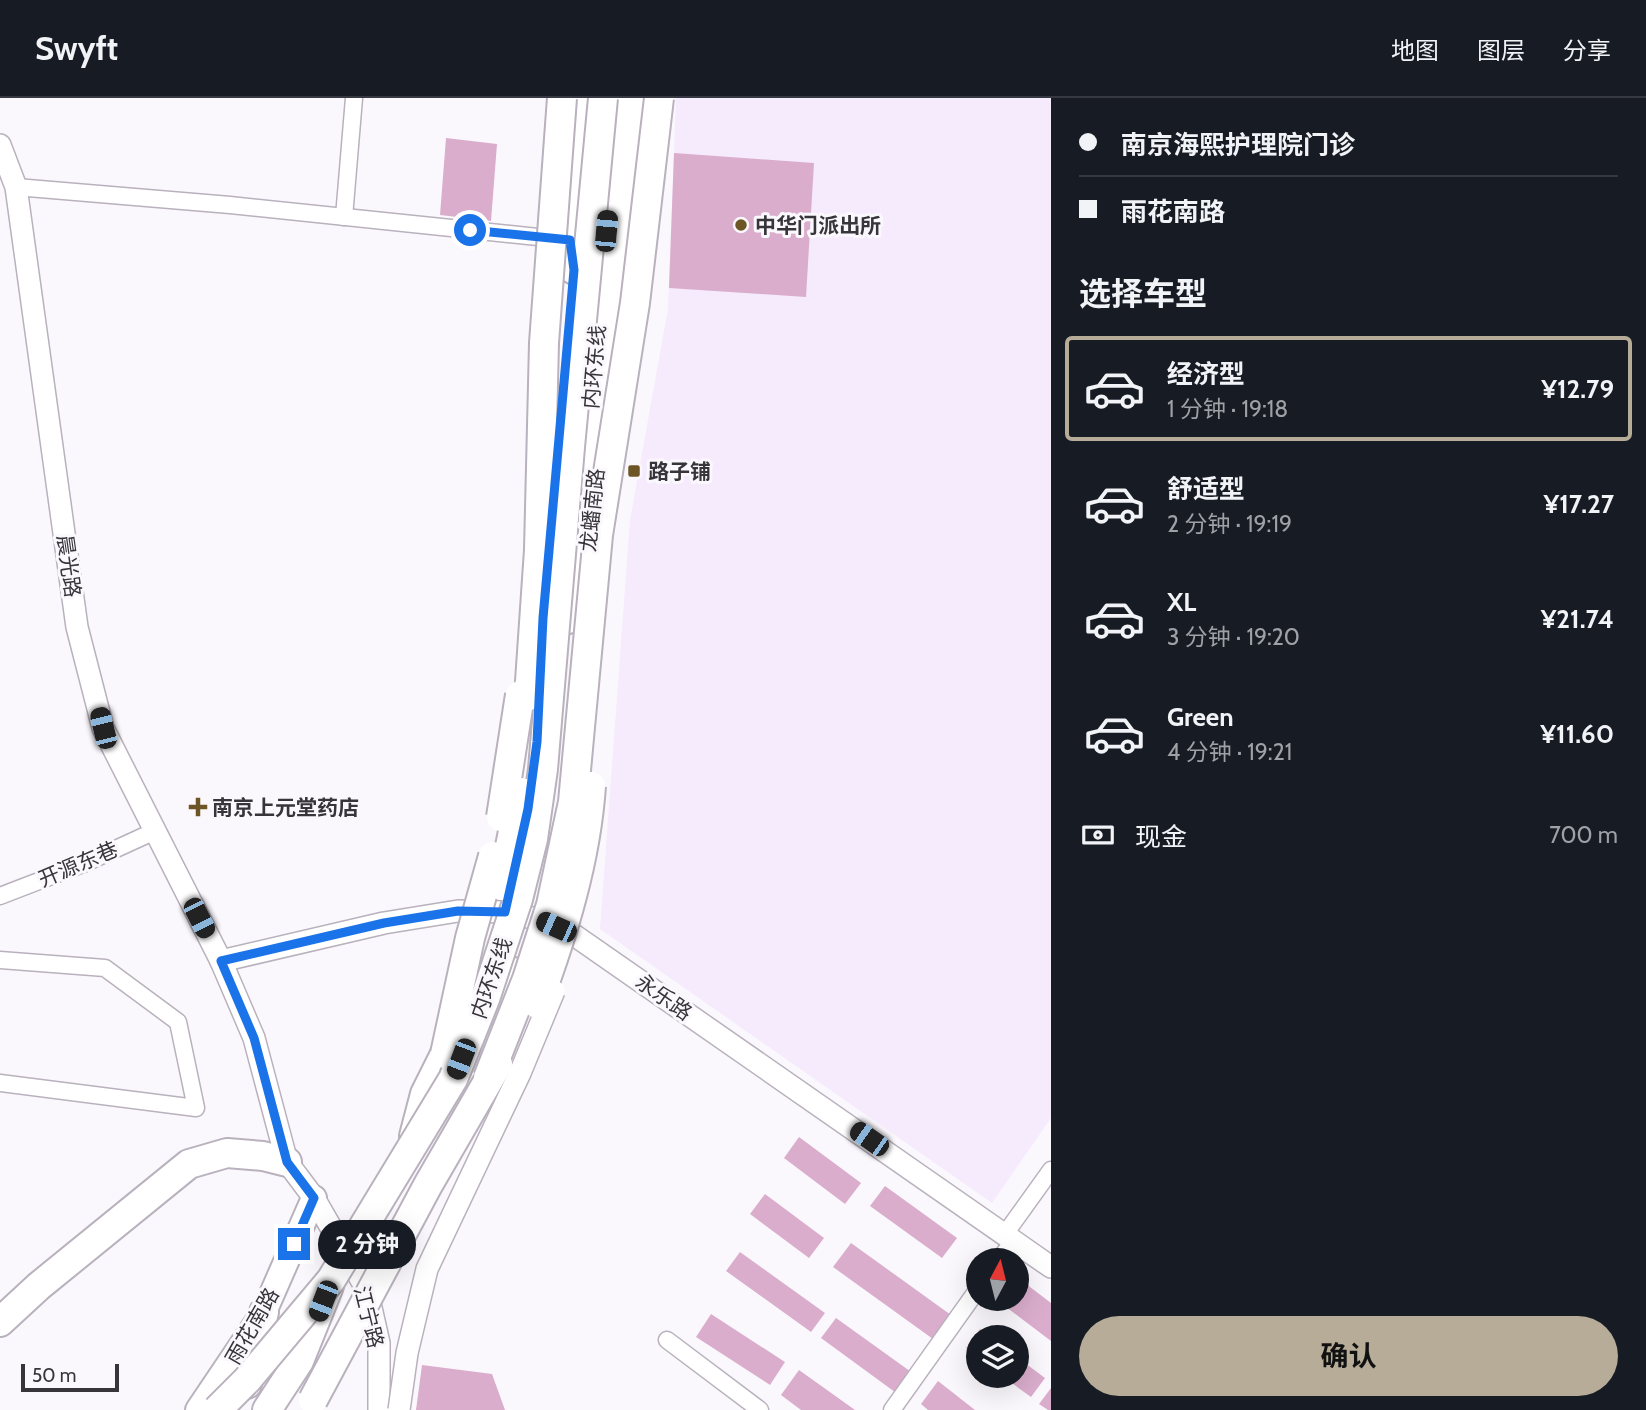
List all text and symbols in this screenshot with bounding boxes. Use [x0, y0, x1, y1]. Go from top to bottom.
text: Swyft [35, 28, 118, 68]
text: 地图 [1391, 36, 1439, 65]
text: 图层 [1477, 36, 1525, 65]
text: 分享 [1563, 36, 1611, 65]
text: 南京海熙护理院门诊 [1121, 129, 1355, 161]
text: 雨花南路 [1121, 196, 1225, 228]
car [594, 209, 619, 253]
place label: 中华门派出所 [755, 213, 881, 238]
route start [454, 214, 486, 246]
marker: 中华门派出所 [733, 217, 749, 233]
text: 选择车型 [1079, 274, 1207, 313]
street label: 内环东线 [578, 324, 610, 410]
icon: car [1083, 357, 1146, 420]
text: 经济型 [1167, 358, 1245, 390]
text: ¥12.79 [1541, 373, 1614, 405]
text: 1 分钟 · 19:18 [1167, 395, 1288, 423]
place label: 路子铺 [648, 459, 711, 484]
marker: 路子铺 [626, 463, 642, 479]
street label: 龙蟠南路 [575, 467, 609, 553]
icon: car [1083, 472, 1146, 535]
text: 舒适型 [1167, 473, 1245, 505]
text: ¥17.27 [1544, 488, 1614, 520]
text: 2 分钟 · 19:19 [1167, 510, 1292, 538]
street label: 晨光路 [52, 533, 86, 599]
text: XL [1167, 586, 1196, 618]
icon: car [1083, 587, 1146, 650]
text: ¥21.74 [1541, 603, 1614, 635]
text: 3 分钟 · 19:20 [1167, 623, 1300, 651]
text: Green [1167, 701, 1234, 733]
icon: car [1083, 702, 1146, 765]
car [88, 705, 119, 751]
text: ¥11.60 [1540, 718, 1614, 750]
text: 4 分钟 · 19:21 [1167, 738, 1292, 766]
place label: 南京上元堂药店 [212, 795, 359, 820]
marker: 南京上元堂药店 [190, 799, 206, 815]
icon: cash [1079, 816, 1117, 854]
text: 现金 [1135, 821, 1187, 853]
text: 700 m [1549, 821, 1618, 849]
street label: 开源东巷 [34, 836, 122, 892]
car [181, 895, 218, 941]
car [533, 909, 580, 945]
street label: 内环东线 [466, 934, 516, 1022]
street label: 永乐路 [631, 969, 697, 1025]
car [444, 1036, 479, 1082]
car [846, 1118, 893, 1160]
callout: 2 分钟 [318, 1220, 416, 1268]
route end [278, 1228, 310, 1260]
text: 2 分钟 [335, 1230, 399, 1258]
north arrow [966, 1248, 1029, 1311]
map controls [966, 1248, 1029, 1388]
car [306, 1278, 341, 1324]
street label: 雨花南路 [220, 1283, 284, 1369]
street label: 江宁路 [349, 1283, 389, 1351]
button: 确认 [1079, 1316, 1618, 1396]
button: layers [966, 1325, 1029, 1388]
scale bar [21, 1361, 119, 1393]
text: 50 m [32, 1364, 76, 1387]

